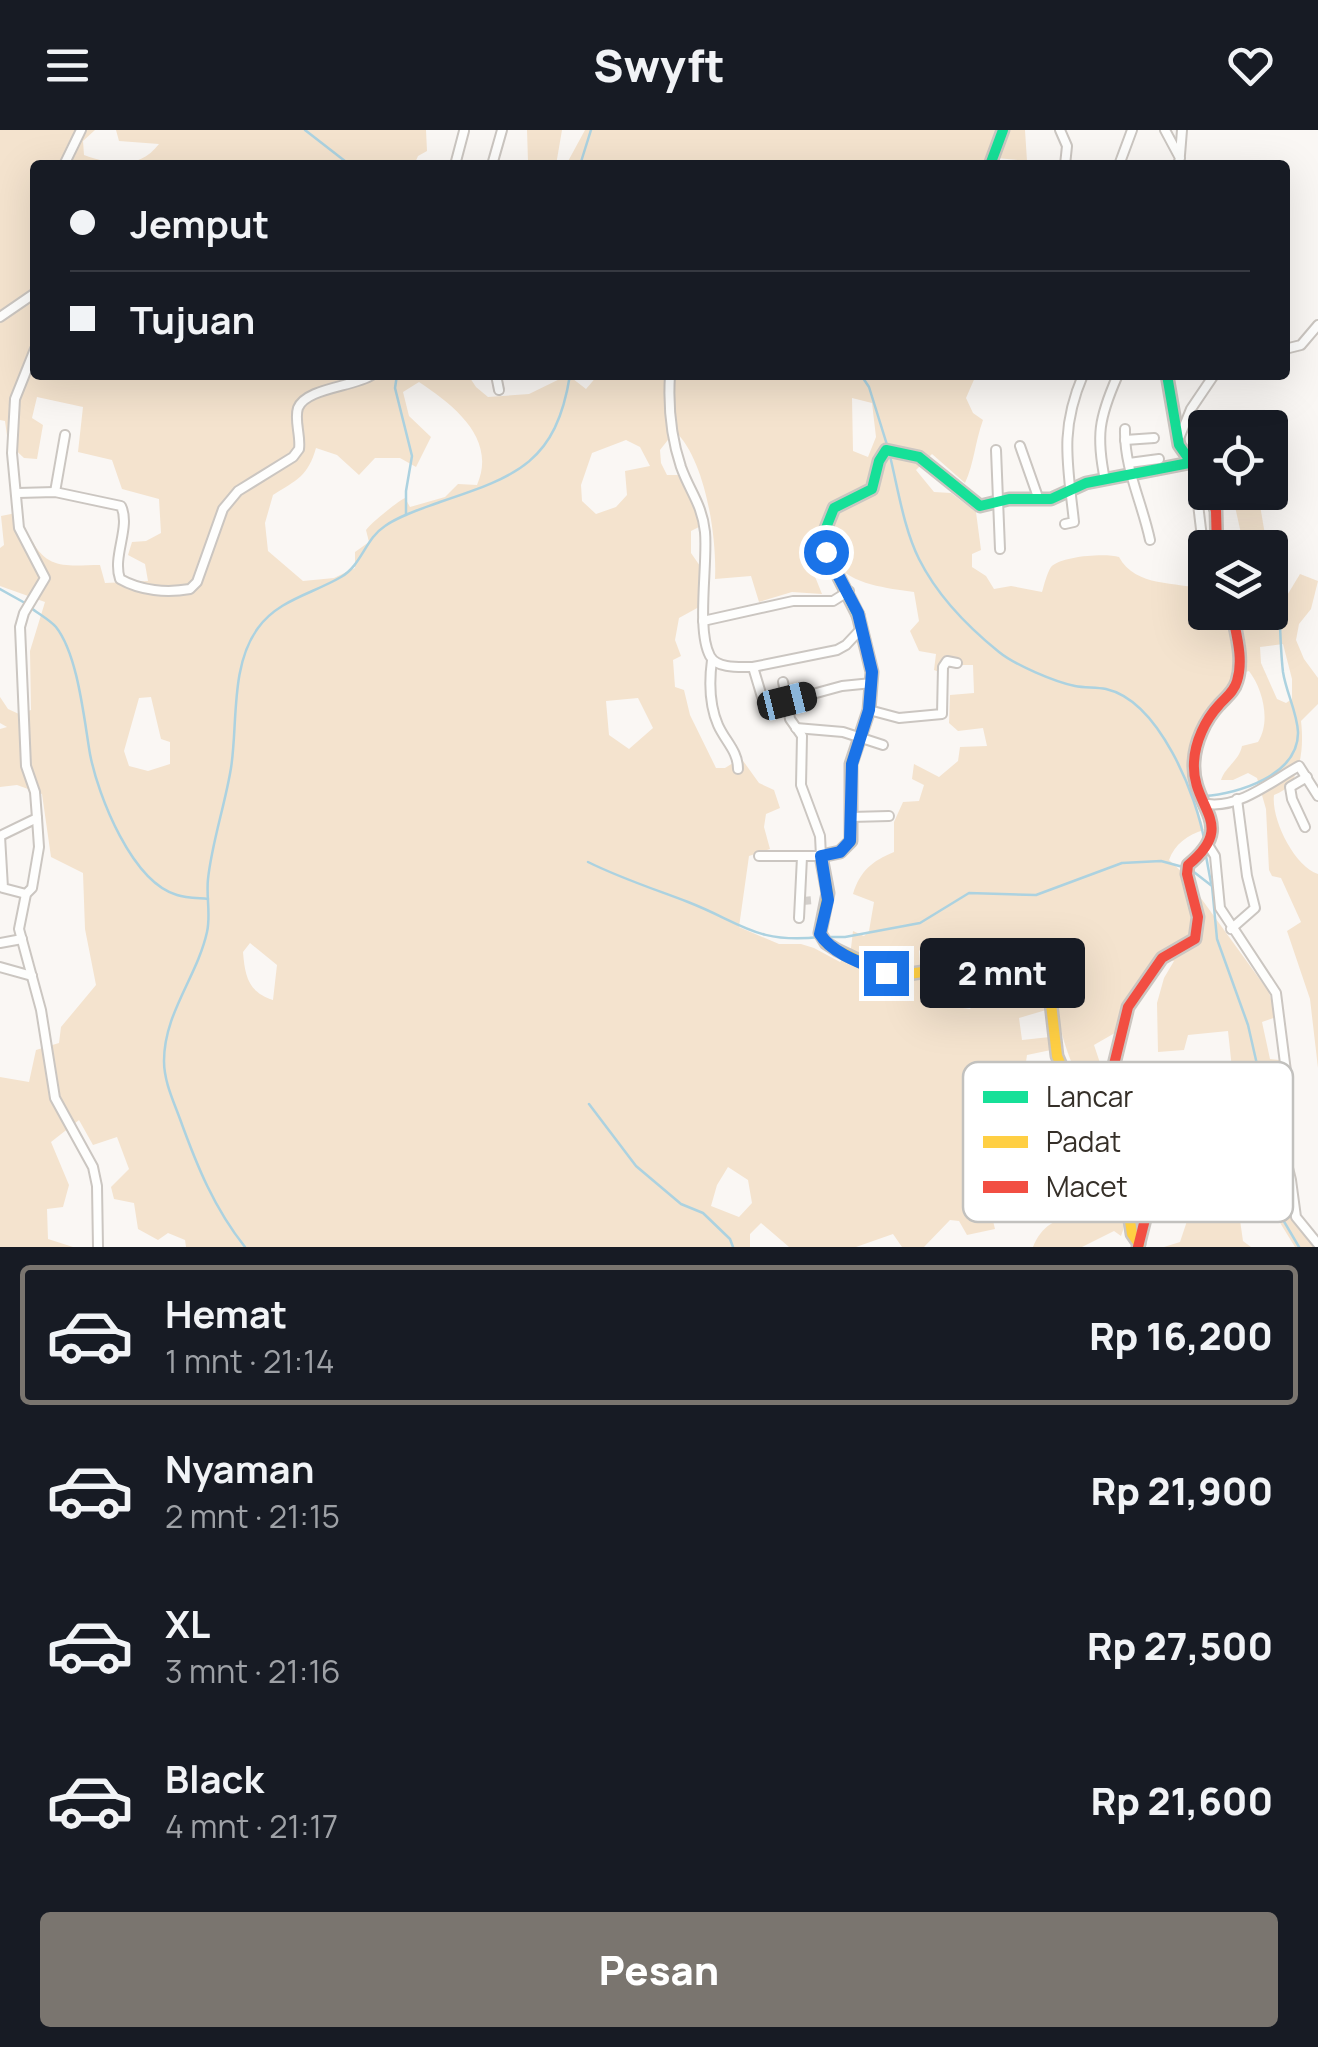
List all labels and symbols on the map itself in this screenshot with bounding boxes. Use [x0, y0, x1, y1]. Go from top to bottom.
route start [804, 530, 849, 575]
car [754, 679, 820, 723]
callout: 2 mnt [921, 938, 1086, 1008]
route end [864, 951, 909, 996]
legend [963, 1062, 1293, 1222]
text: Lancar [1046, 1077, 1133, 1115]
text: Padat [1046, 1122, 1121, 1160]
text: Macet [1046, 1167, 1128, 1205]

